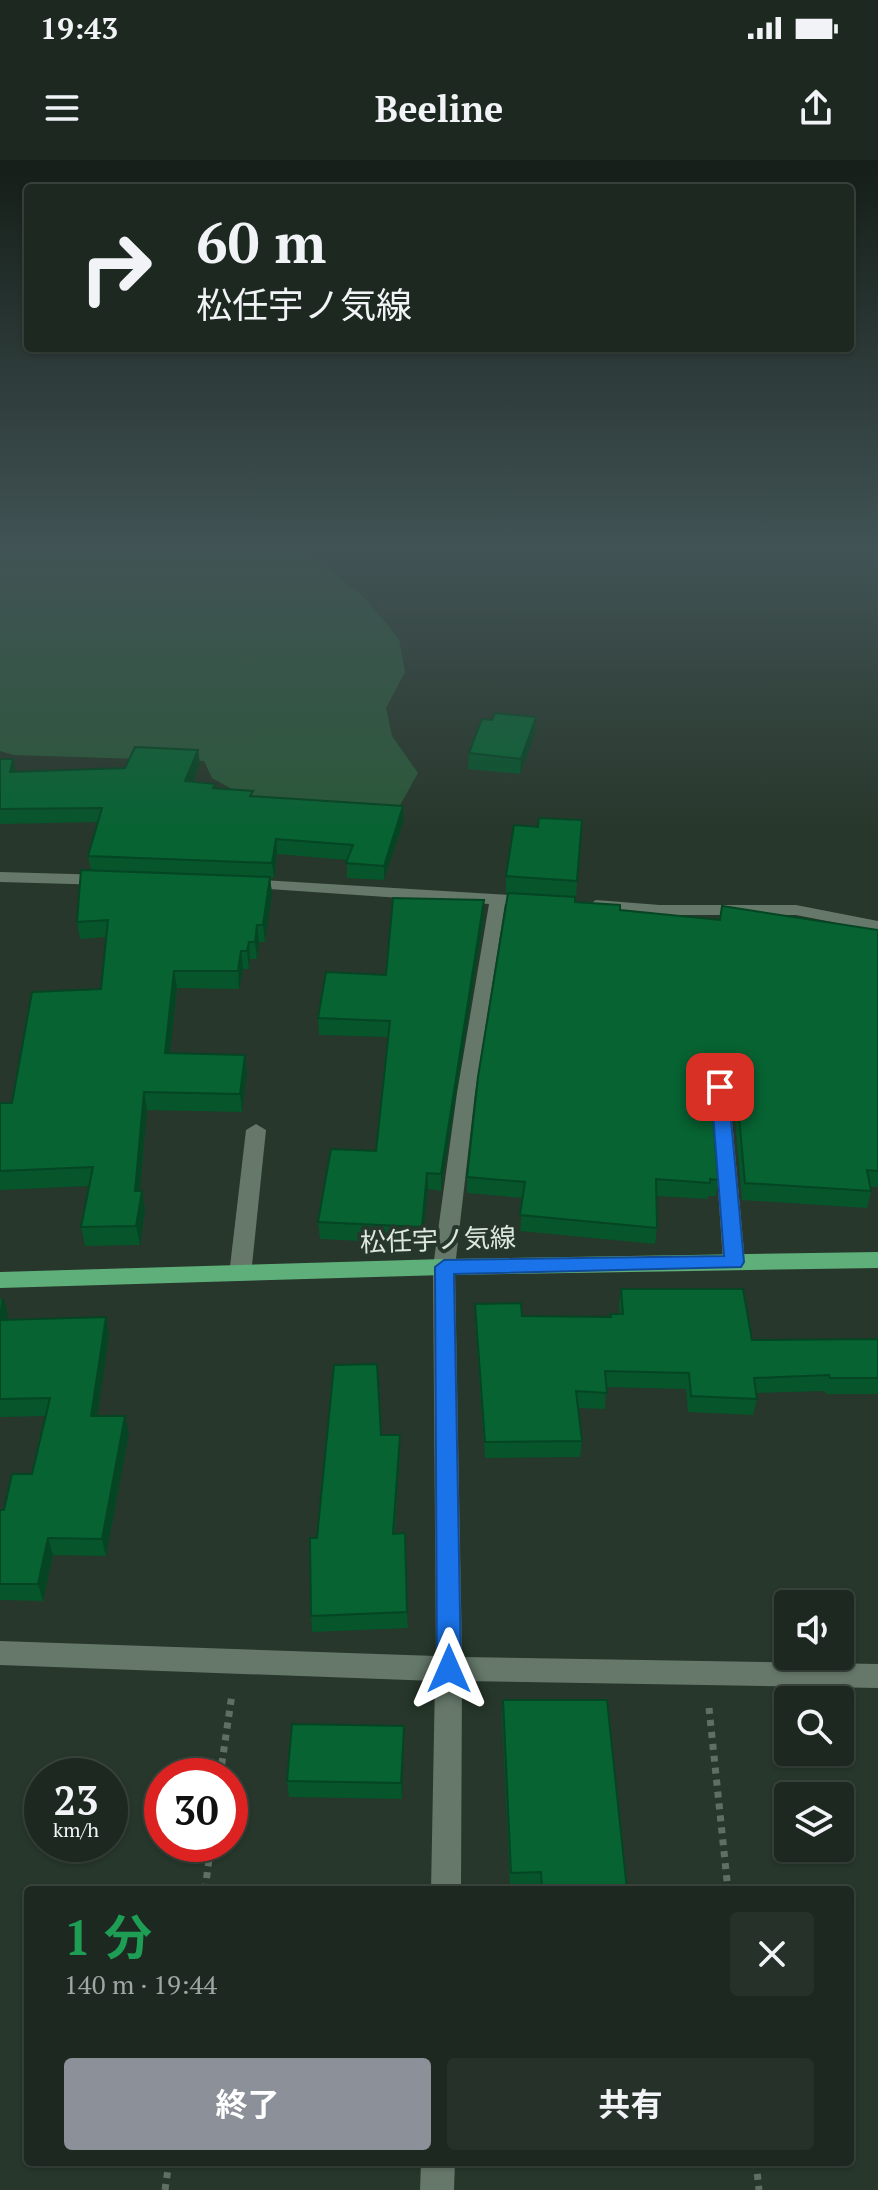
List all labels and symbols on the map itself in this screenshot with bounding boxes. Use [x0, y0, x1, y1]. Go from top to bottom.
pin [686, 1053, 754, 1121]
street label: 松任宇ノ気線 [359, 1219, 517, 1259]
position arrow [407, 1627, 491, 1711]
speed limit sign: 30 [144, 1758, 248, 1862]

